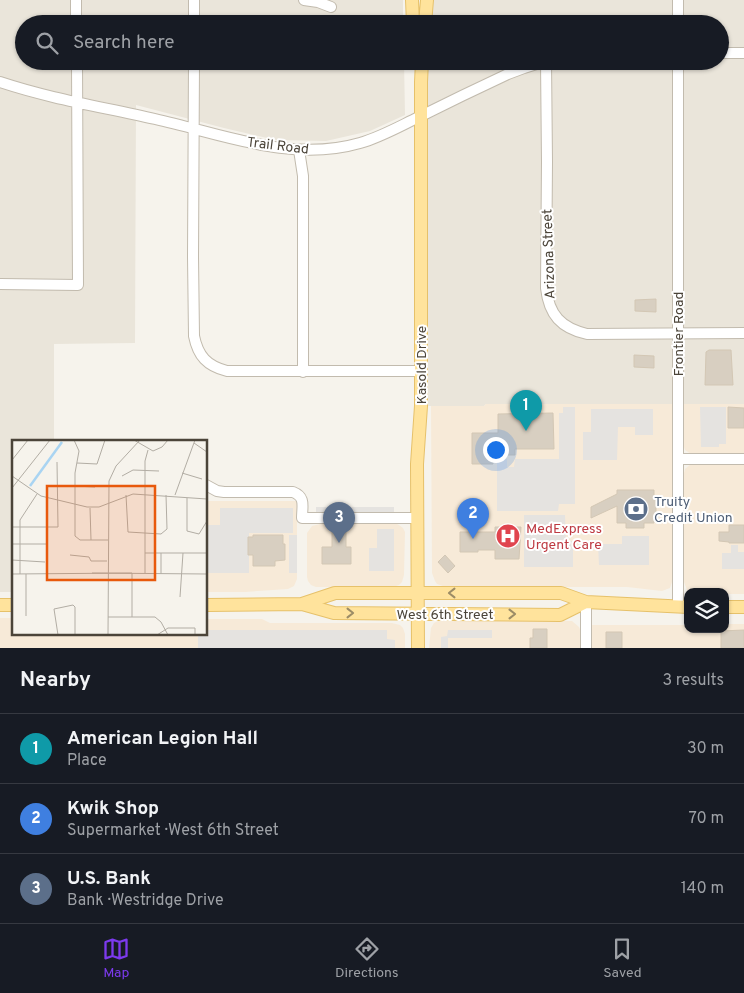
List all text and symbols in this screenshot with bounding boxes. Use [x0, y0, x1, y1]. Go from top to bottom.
search box [15, 15, 729, 70]
icon: search [33, 29, 61, 57]
text: Search here [73, 31, 175, 55]
street label: Trail Road [246, 134, 310, 159]
street label: Arizona Street [539, 209, 560, 299]
street label: Frontier Road [671, 292, 688, 376]
street label: Kasold Drive [414, 326, 431, 404]
pin: 1 [510, 390, 542, 431]
your location [483, 437, 509, 463]
inset map [12, 440, 208, 636]
place label: Truity Credit Union [654, 494, 733, 527]
bank icon: Truity Credit Union [623, 496, 649, 522]
pin: 2 [457, 498, 489, 539]
pin: 3 [323, 502, 355, 543]
place label: MedExpress Urgent Care [526, 521, 602, 554]
hospital icon: MedExpress Urgent Care [495, 523, 521, 549]
one-way arrow [448, 588, 456, 598]
map controls [684, 588, 729, 633]
button: layers [684, 588, 729, 633]
street label: West 6th Street [397, 607, 493, 624]
one-way arrow [346, 608, 354, 619]
one-way arrow [508, 609, 516, 620]
text: Nearby [20, 667, 91, 694]
text: 3 results [662, 671, 724, 691]
text: American Legion Hall [67, 727, 258, 751]
text: 1 [33, 739, 39, 759]
text: 30 m [687, 739, 724, 759]
text: Place [67, 751, 107, 771]
text: Kwik Shop [67, 797, 159, 821]
text: 2 [31, 809, 41, 829]
text: 70 m [689, 809, 724, 829]
text: Supermarket · West 6th Street [67, 821, 279, 841]
text: U.S. Bank [67, 867, 151, 891]
text: 3 [31, 879, 41, 899]
text: 140 m [681, 879, 724, 899]
text: Bank · Westridge Drive [67, 891, 224, 911]
tab: Map [102, 935, 130, 982]
tab: Directions [335, 935, 399, 982]
tab: Saved [603, 935, 642, 982]

